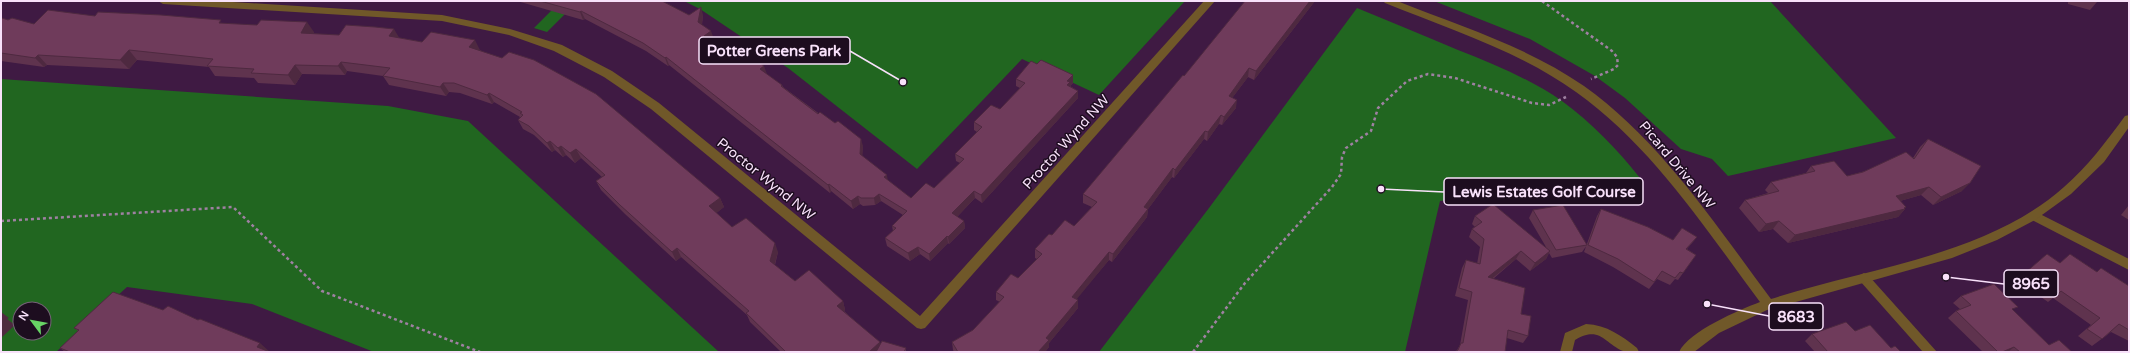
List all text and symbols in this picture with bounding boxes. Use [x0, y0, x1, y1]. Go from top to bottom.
callout: Potter Greens Park [699, 37, 850, 64]
text: Potter Greens Park [707, 42, 841, 60]
street label: Proctor Wynd NW [1019, 91, 1113, 193]
street label: Picard Drive NW [1635, 118, 1719, 212]
street label: Proctor Wynd NW [714, 134, 818, 224]
callout: Lewis Estates Golf Course [1444, 178, 1643, 205]
text: Lewis Estates Golf Course [1452, 183, 1636, 201]
callout: 8965 [2004, 270, 2058, 297]
text: 8965 [2012, 275, 2050, 293]
north arrow [12, 301, 52, 341]
callout: 8683 [1769, 303, 1823, 330]
text: 8683 [1777, 308, 1815, 326]
text: N [16, 309, 32, 323]

